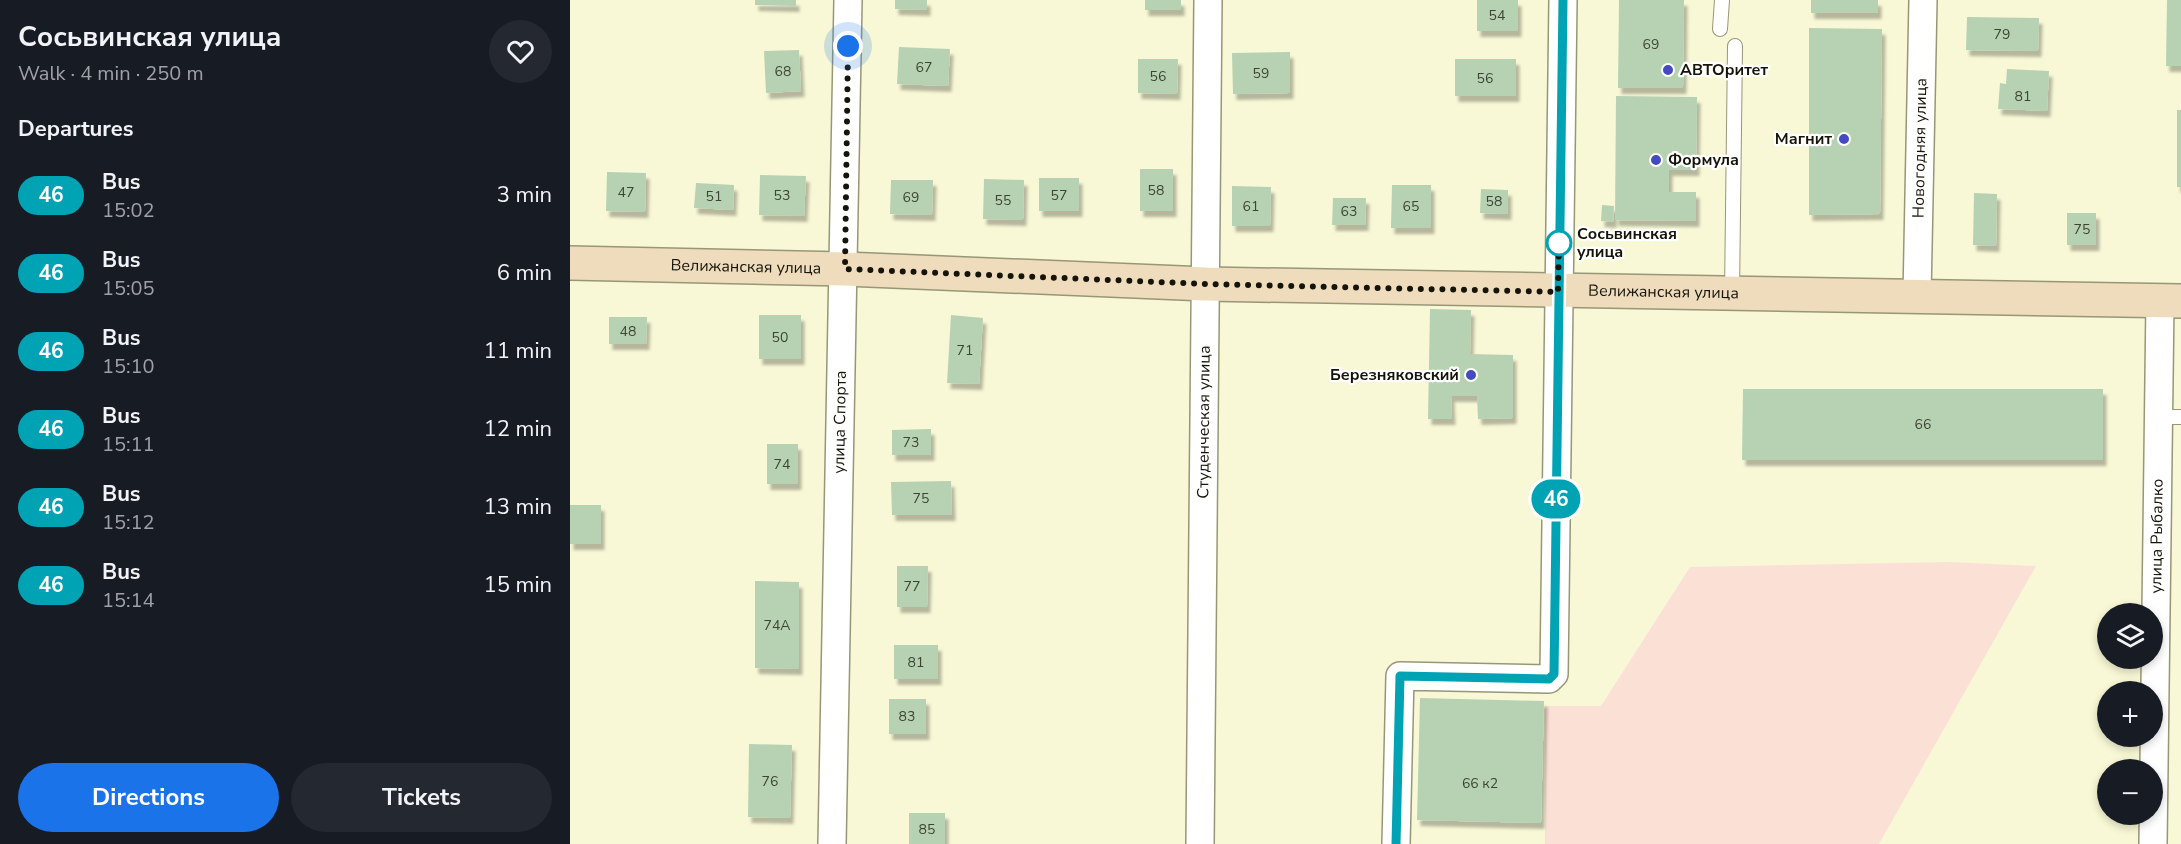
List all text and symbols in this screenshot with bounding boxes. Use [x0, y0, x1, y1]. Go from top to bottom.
house number: 54 [1489, 6, 1505, 25]
text: Сосьвинская улица [18, 18, 281, 56]
button: heart [489, 20, 552, 83]
house number: 79 [1994, 25, 2010, 44]
your location [833, 31, 863, 61]
house number: 69 [1643, 35, 1659, 54]
house number: 67 [916, 58, 932, 77]
place label: АВТОритет [1680, 59, 1769, 81]
text: Walk · 4 min · 250 m [18, 60, 204, 87]
house number: 68 [775, 62, 791, 81]
marker: АВТОритет [1661, 63, 1675, 77]
house number: 59 [1253, 64, 1269, 83]
house number: 56 [1150, 67, 1166, 86]
house number: 56 [1477, 69, 1493, 88]
street label: Новогодняя улица [1908, 78, 1932, 218]
house number: 81 [2015, 87, 2031, 106]
text: Departures [18, 114, 133, 144]
place label: Магнит [1775, 128, 1832, 150]
marker: Магнит [1837, 132, 1851, 146]
place label: Формула [1668, 149, 1739, 171]
marker: Формула [1649, 153, 1663, 167]
text: Bus [102, 167, 141, 197]
text: 3 min [497, 180, 552, 210]
text: 46 [38, 181, 64, 209]
house number: 58 [1148, 181, 1164, 200]
house number: 47 [618, 183, 634, 202]
house number: 53 [774, 186, 790, 205]
house number: 57 [1051, 186, 1067, 205]
house number: 51 [706, 187, 722, 206]
house number: 69 [903, 188, 919, 207]
house number: 55 [995, 191, 1011, 210]
house number: 58 [1486, 192, 1502, 211]
text: 15:02 [102, 197, 155, 224]
house number: 61 [1243, 197, 1259, 216]
house number: 65 [1403, 197, 1419, 216]
house number: 63 [1341, 202, 1357, 221]
house number: 75 [2074, 220, 2090, 239]
place label: Сосьвинская улица [1577, 223, 1677, 263]
marker: Сосьвинская улица [1546, 230, 1572, 256]
text: Bus [102, 245, 141, 275]
street label: Велижанская улица [670, 254, 822, 279]
text: 6 min [497, 258, 552, 288]
text: 46 [38, 259, 64, 287]
text: 15:05 [102, 275, 155, 302]
street label: Велижанская улица [1588, 280, 1739, 304]
house number: 48 [620, 322, 636, 341]
text: Bus [102, 323, 141, 353]
house number: 50 [772, 328, 788, 347]
text: 11 min [484, 336, 552, 366]
text: 46 [38, 337, 64, 365]
house number: 71 [957, 341, 973, 360]
street label: Студенческая улица [1192, 345, 1216, 499]
text: 15:10 [102, 353, 155, 380]
place label: Березняковский [1330, 364, 1459, 386]
marker: Березняковский [1464, 368, 1478, 382]
street label: улица Спорта [828, 370, 852, 474]
text: Bus [102, 401, 141, 431]
text: 12 min [484, 414, 552, 444]
text: 46 [38, 415, 64, 443]
house number: 66 [1915, 415, 1931, 434]
text: 15:11 [102, 431, 155, 458]
house number: 73 [903, 433, 919, 452]
house number: 74 [774, 455, 790, 474]
street label: улица Рыбалко [2145, 478, 2169, 594]
text: Bus [102, 479, 141, 509]
line badge: 46 [1529, 480, 1583, 518]
text: 46 [1543, 485, 1569, 513]
house number: 75 [913, 489, 929, 508]
text: 13 min [484, 492, 552, 522]
text: 46 [38, 493, 64, 521]
text: 15:12 [102, 509, 155, 536]
text: Bus [102, 557, 141, 587]
text: 15 min [484, 570, 552, 600]
text: 46 [38, 571, 64, 599]
house number: 77 [904, 577, 920, 596]
text: 15:14 [102, 587, 155, 614]
map controls [2097, 603, 2163, 825]
button: layers [2097, 603, 2163, 669]
house number: 74А [763, 616, 791, 635]
house number: 81 [908, 653, 924, 672]
button: + [2097, 681, 2163, 747]
house number: 83 [899, 707, 915, 726]
button: − [2097, 759, 2163, 825]
button: Directions [18, 763, 279, 832]
button: Tickets [291, 763, 552, 832]
house number: 76 [762, 772, 778, 791]
house number: 66 к2 [1462, 774, 1498, 793]
house number: 85 [919, 820, 935, 839]

